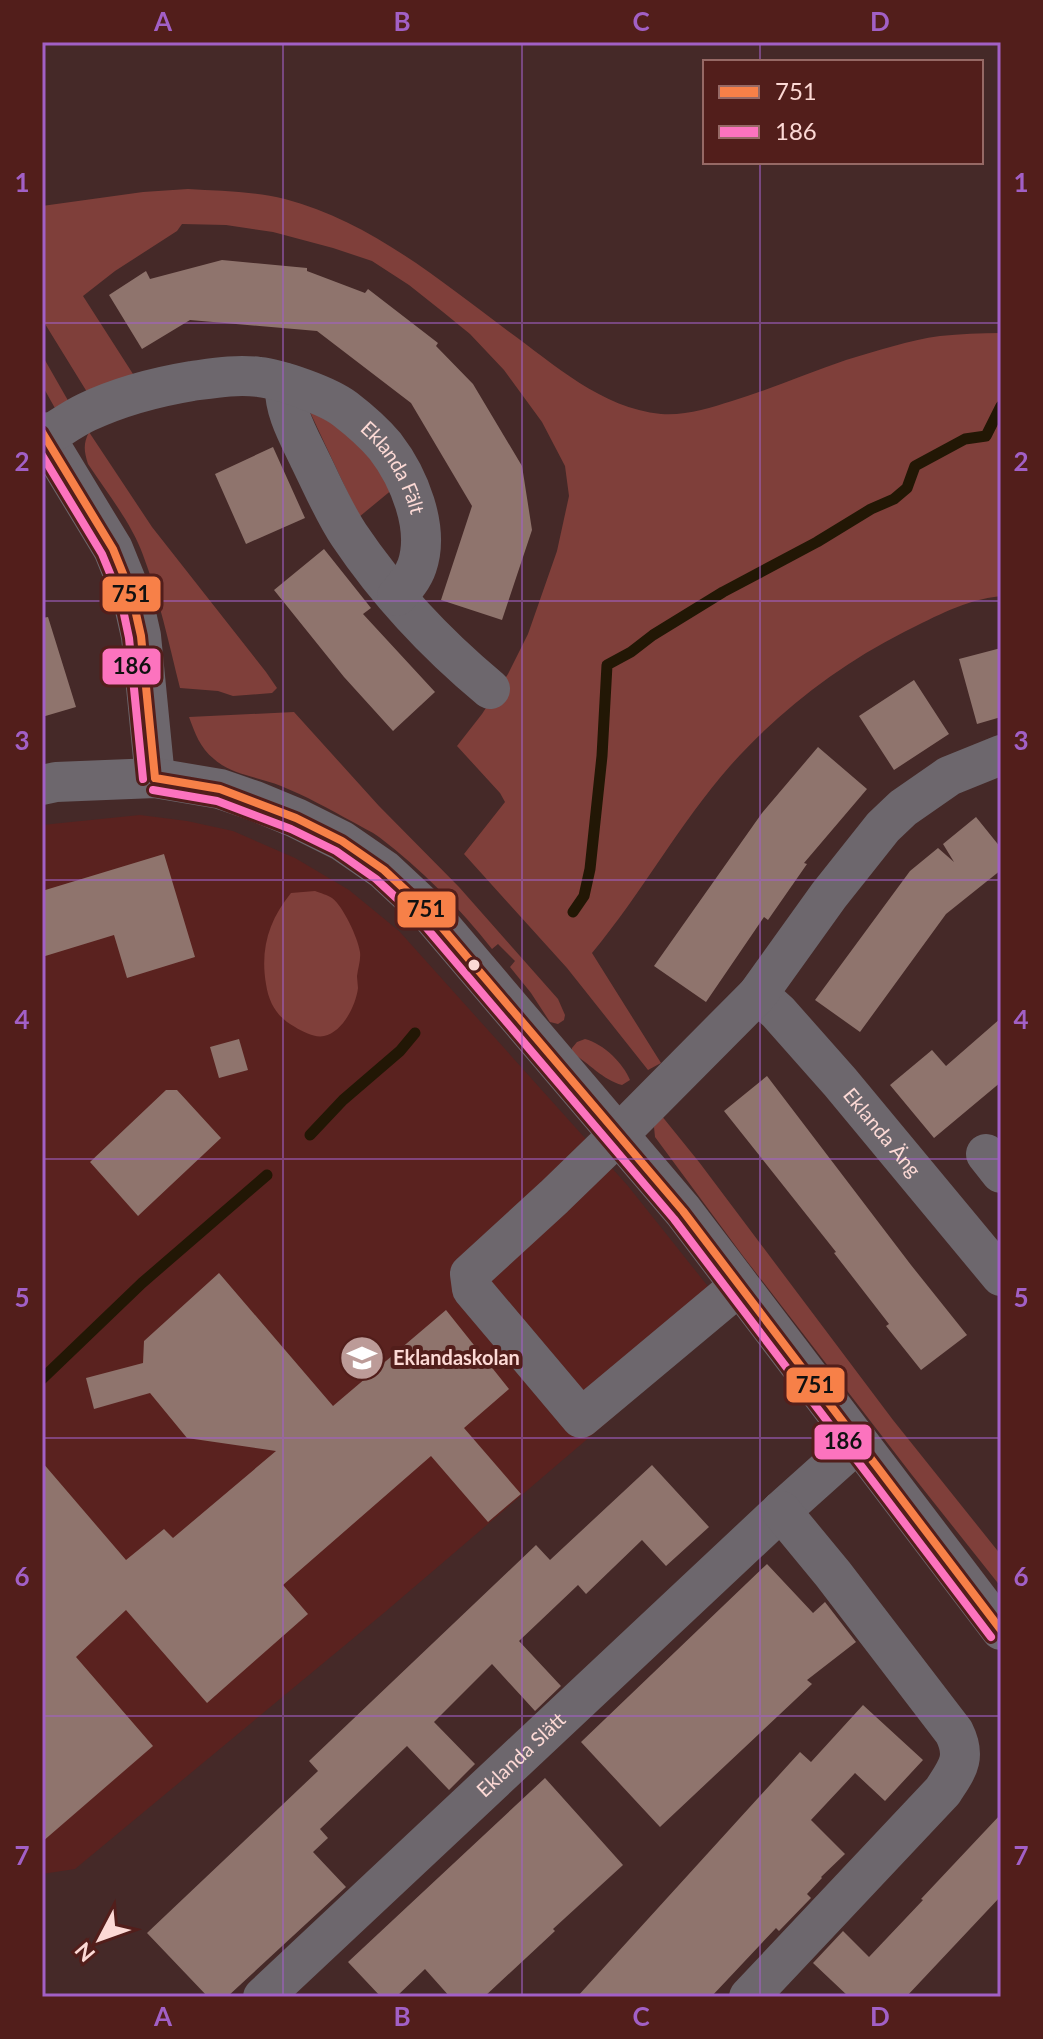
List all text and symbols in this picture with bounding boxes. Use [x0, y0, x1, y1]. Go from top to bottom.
text: A [153, 5, 173, 37]
text: B [393, 5, 411, 37]
text: C [632, 5, 650, 37]
text: D [870, 5, 890, 37]
legend [703, 60, 983, 164]
text: 751 [775, 76, 817, 105]
text: 186 [775, 116, 817, 145]
text: 1 [14, 166, 30, 198]
text: 1 [1013, 166, 1029, 198]
street label: Eklanda Fält [357, 415, 430, 517]
text: 2 [14, 445, 30, 477]
text: 2 [1013, 445, 1029, 477]
line badge: 751 [101, 575, 162, 613]
text: 751 [112, 580, 150, 607]
line badge: 186 [101, 647, 162, 686]
text: 186 [113, 652, 151, 679]
text: 3 [14, 724, 30, 756]
text: 3 [1013, 724, 1029, 756]
line badge: 751 [396, 890, 457, 929]
text: 751 [407, 895, 445, 922]
unlabelled marker [466, 957, 482, 973]
text: 4 [14, 1003, 30, 1035]
text: 4 [1013, 1003, 1029, 1035]
street label: Eklanda Äng [839, 1083, 926, 1181]
text: 5 [14, 1281, 30, 1313]
text: 5 [1013, 1281, 1029, 1313]
school or university icon: Eklandaskolan [338, 1334, 386, 1382]
place label: Eklandaskolan [393, 1345, 520, 1369]
line badge: 751 [785, 1366, 846, 1404]
text: 751 [796, 1371, 834, 1398]
line badge: 186 [813, 1423, 873, 1461]
text: 186 [824, 1427, 862, 1454]
text: 6 [14, 1560, 30, 1592]
text: 6 [1013, 1560, 1029, 1592]
street label: Eklanda Slätt [471, 1707, 570, 1801]
text: 7 [14, 1839, 30, 1871]
text: 7 [1013, 1839, 1029, 1871]
north arrow [60, 1899, 140, 1979]
text: N [69, 1937, 100, 1968]
text: A [153, 2000, 173, 2032]
text: B [393, 2000, 411, 2032]
text: C [632, 2000, 650, 2032]
text: D [870, 2000, 890, 2032]

